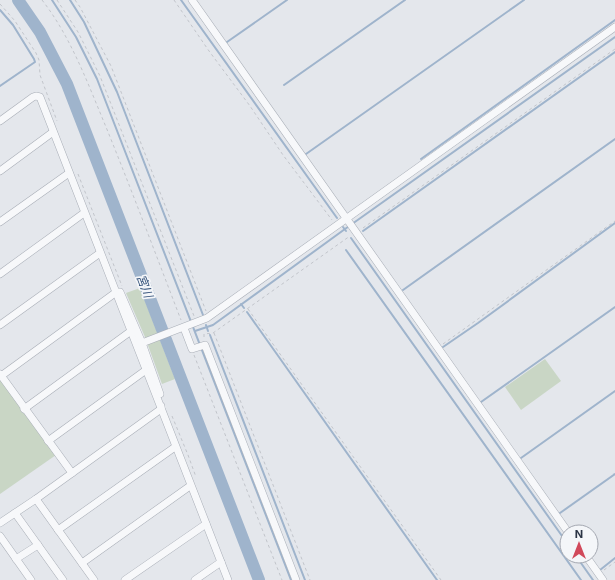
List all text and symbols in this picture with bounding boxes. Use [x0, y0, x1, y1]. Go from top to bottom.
water label: 宮川 [134, 272, 157, 302]
north arrow [559, 524, 599, 564]
text: N [575, 527, 583, 541]

